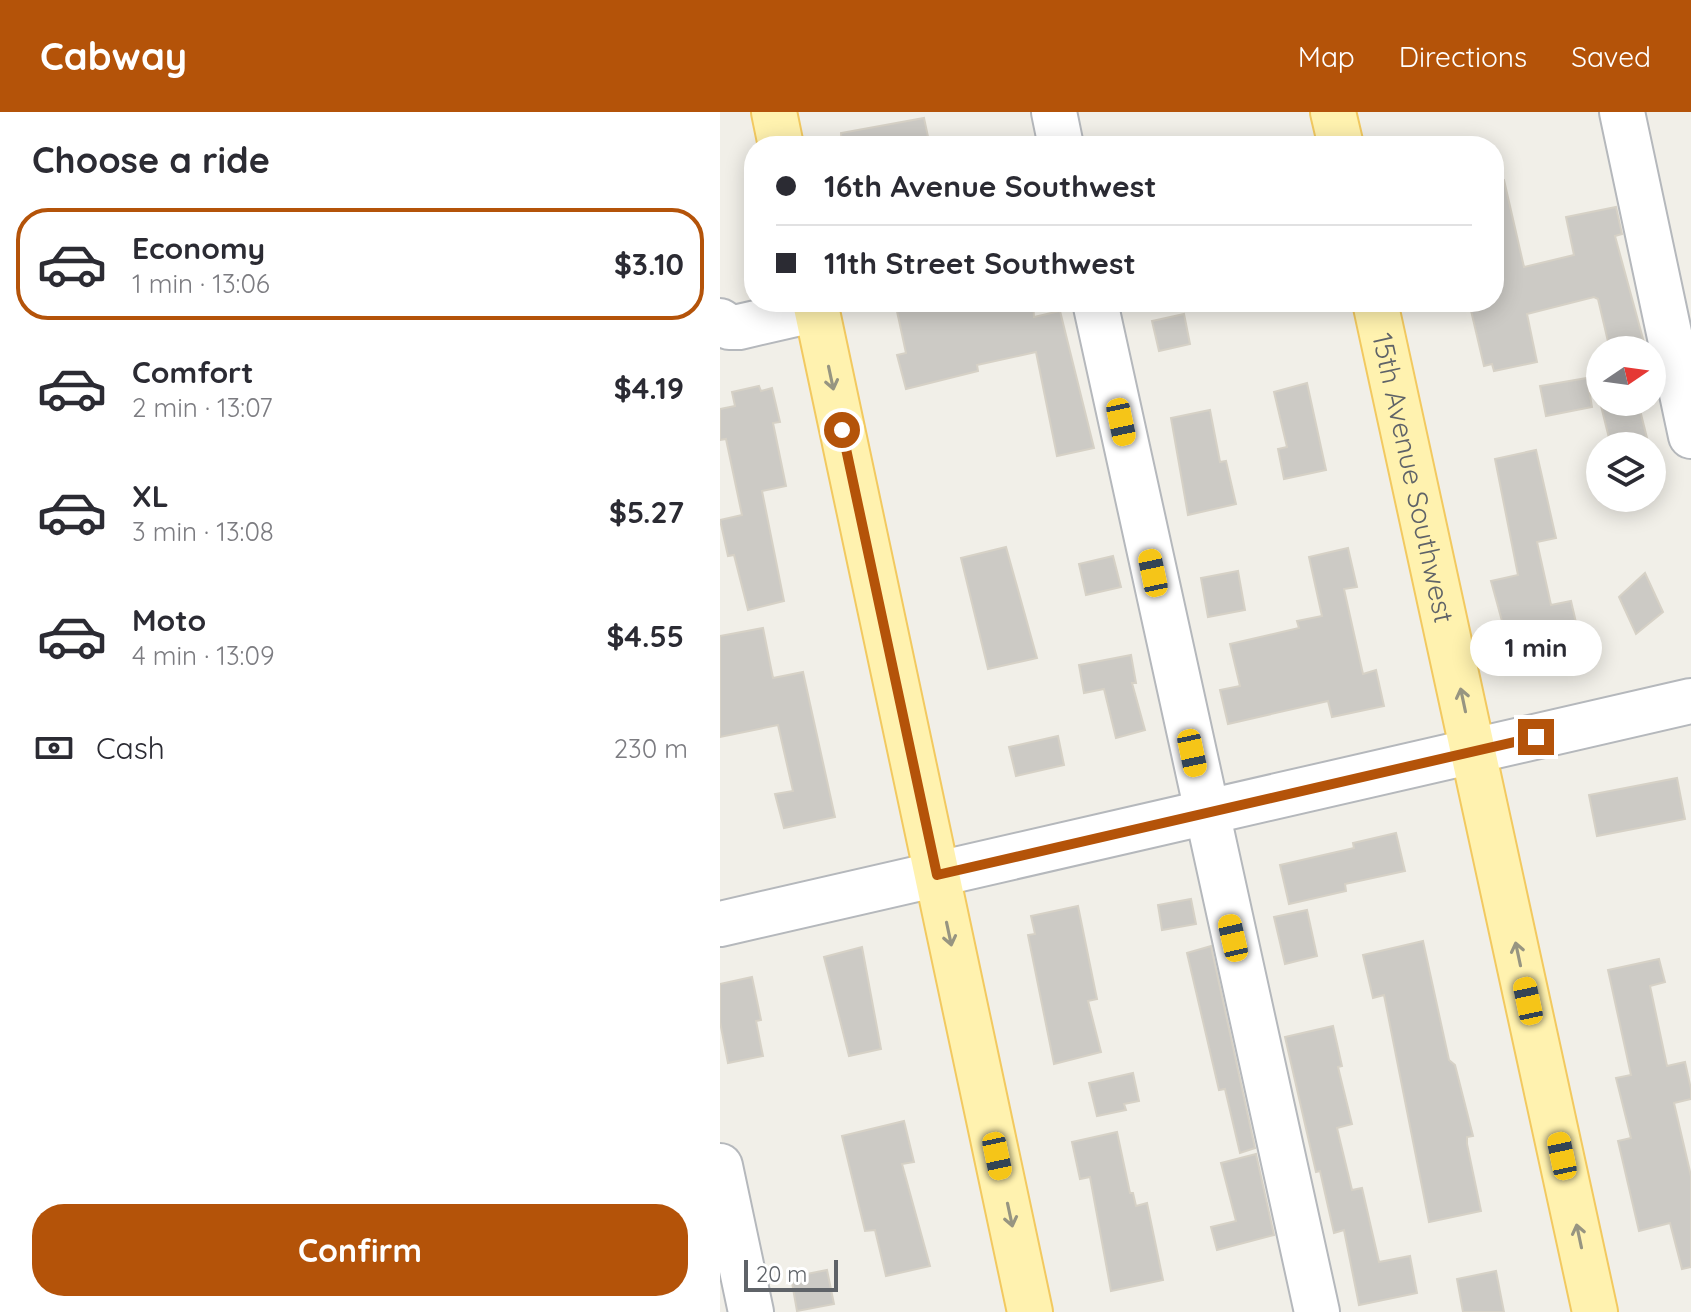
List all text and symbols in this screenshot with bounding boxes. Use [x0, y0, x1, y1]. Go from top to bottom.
text: Cabway [40, 32, 187, 80]
text: Map [1298, 39, 1355, 74]
text: Directions [1399, 39, 1527, 74]
text: Saved [1571, 39, 1651, 74]
text: Choose a ride [32, 137, 270, 182]
text: 16th Avenue Southwest [824, 167, 1156, 205]
icon: car [36, 228, 108, 300]
text: Economy [132, 229, 265, 267]
text: 11th Street Southwest [824, 244, 1136, 282]
text: $3.10 [614, 245, 684, 283]
text: 1 min · 13:06 [132, 267, 270, 300]
street label: 15th Avenue Southwest [1365, 330, 1462, 626]
north arrow [1586, 336, 1666, 416]
map controls [1586, 336, 1666, 512]
icon: car [36, 352, 108, 424]
text: Comfort [132, 353, 253, 391]
one-way arrow [824, 365, 839, 391]
text: $4.19 [614, 369, 684, 407]
text: 2 min · 13:07 [132, 391, 273, 424]
car [1104, 396, 1138, 448]
route start [824, 412, 860, 448]
button: layers [1586, 432, 1666, 512]
icon: car [36, 476, 108, 548]
text: XL [132, 477, 169, 515]
text: $5.27 [609, 493, 684, 531]
text: 3 min · 13:08 [132, 515, 274, 548]
car [1136, 547, 1170, 599]
icon: car [36, 600, 108, 672]
text: Moto [132, 601, 206, 639]
text: $4.55 [606, 617, 684, 655]
callout: 1 min [1470, 621, 1602, 677]
text: 1 min [1505, 631, 1568, 664]
text: 4 min · 13:09 [132, 639, 274, 672]
one-way arrow [1455, 688, 1470, 714]
route end [1518, 719, 1554, 755]
icon: cash [32, 726, 76, 770]
car [1175, 727, 1209, 779]
text: Cash [96, 729, 165, 767]
text: 230 m [614, 732, 688, 765]
car [1216, 912, 1250, 964]
one-way arrow [943, 921, 958, 946]
one-way arrow [1510, 942, 1525, 968]
car [1511, 975, 1545, 1027]
car [980, 1130, 1014, 1182]
car [1545, 1130, 1579, 1182]
one-way arrow [1003, 1202, 1018, 1228]
button: Confirm [32, 1204, 688, 1296]
one-way arrow [1571, 1223, 1586, 1249]
scale bar [744, 1256, 838, 1292]
text: 20 m [756, 1260, 807, 1288]

